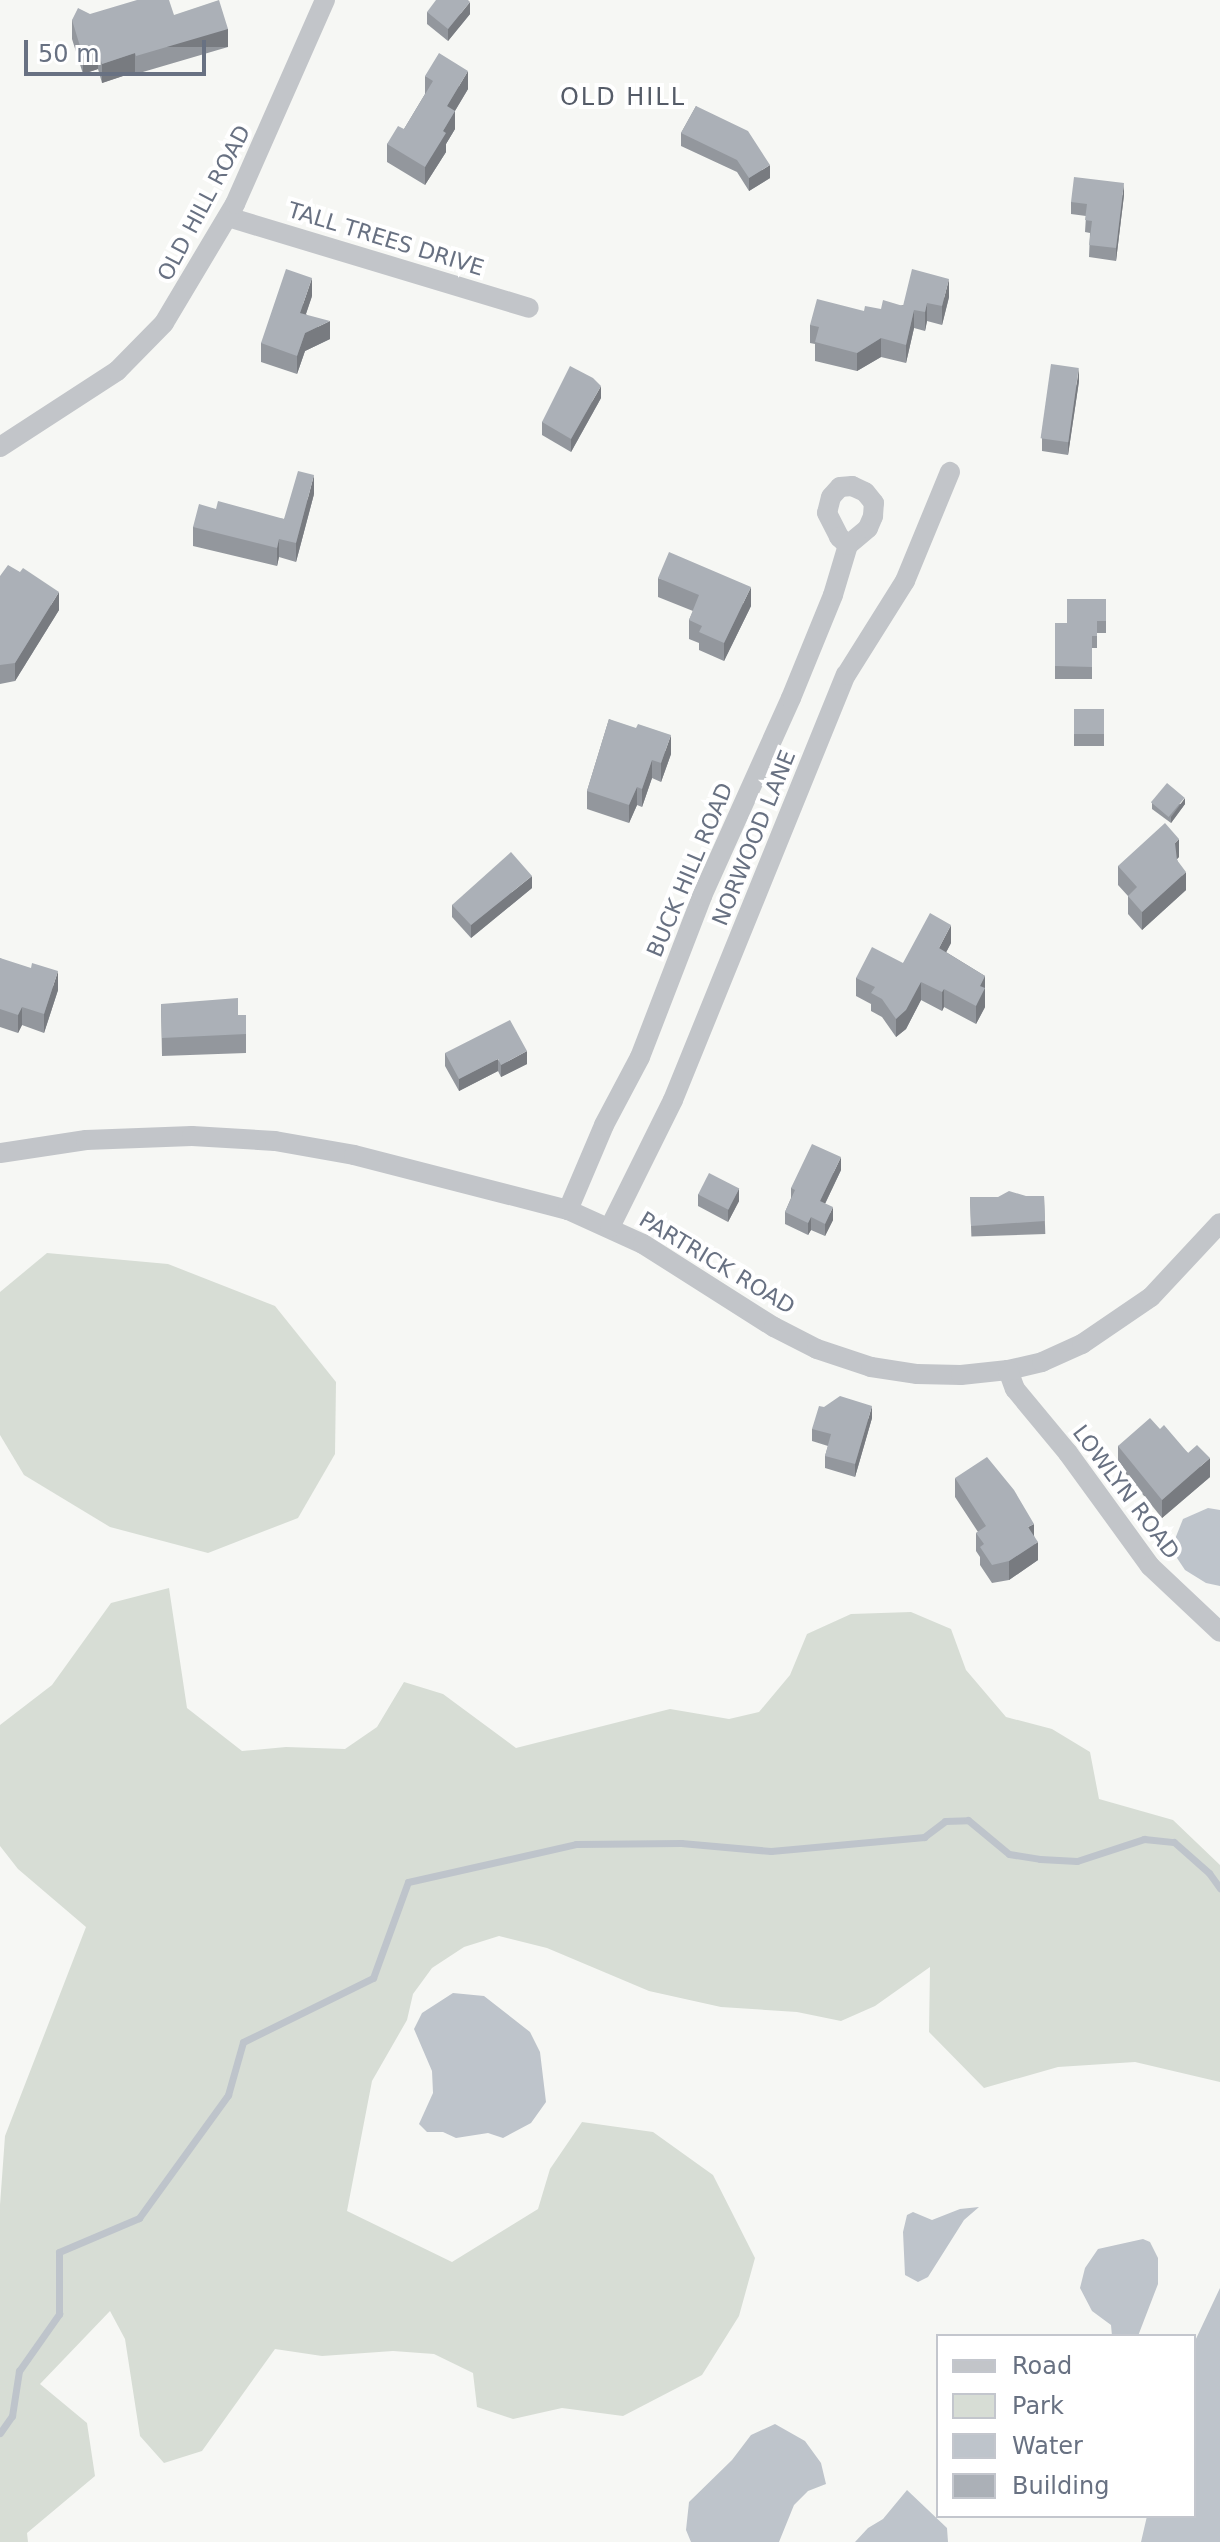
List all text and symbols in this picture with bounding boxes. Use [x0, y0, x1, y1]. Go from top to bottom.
scale bar [28, 24, 210, 74]
text: 50 m [38, 40, 100, 68]
district label: OLD HILL [560, 84, 686, 112]
street label: OLD HILL ROAD [152, 121, 256, 285]
street label: TALL TREES DRIVE [285, 197, 487, 281]
street label: NORWOOD LANE [707, 747, 801, 929]
street label: BUCK HILL ROAD [641, 779, 739, 961]
street label: PARTRICK ROAD [634, 1206, 800, 1320]
street label: LOWLYN ROAD [1067, 1420, 1185, 1564]
legend [936, 2334, 1196, 2518]
text: Road [1012, 2352, 1072, 2380]
text: Park [1012, 2392, 1064, 2420]
text: Water [1012, 2432, 1083, 2460]
text: Building [1012, 2472, 1109, 2500]

